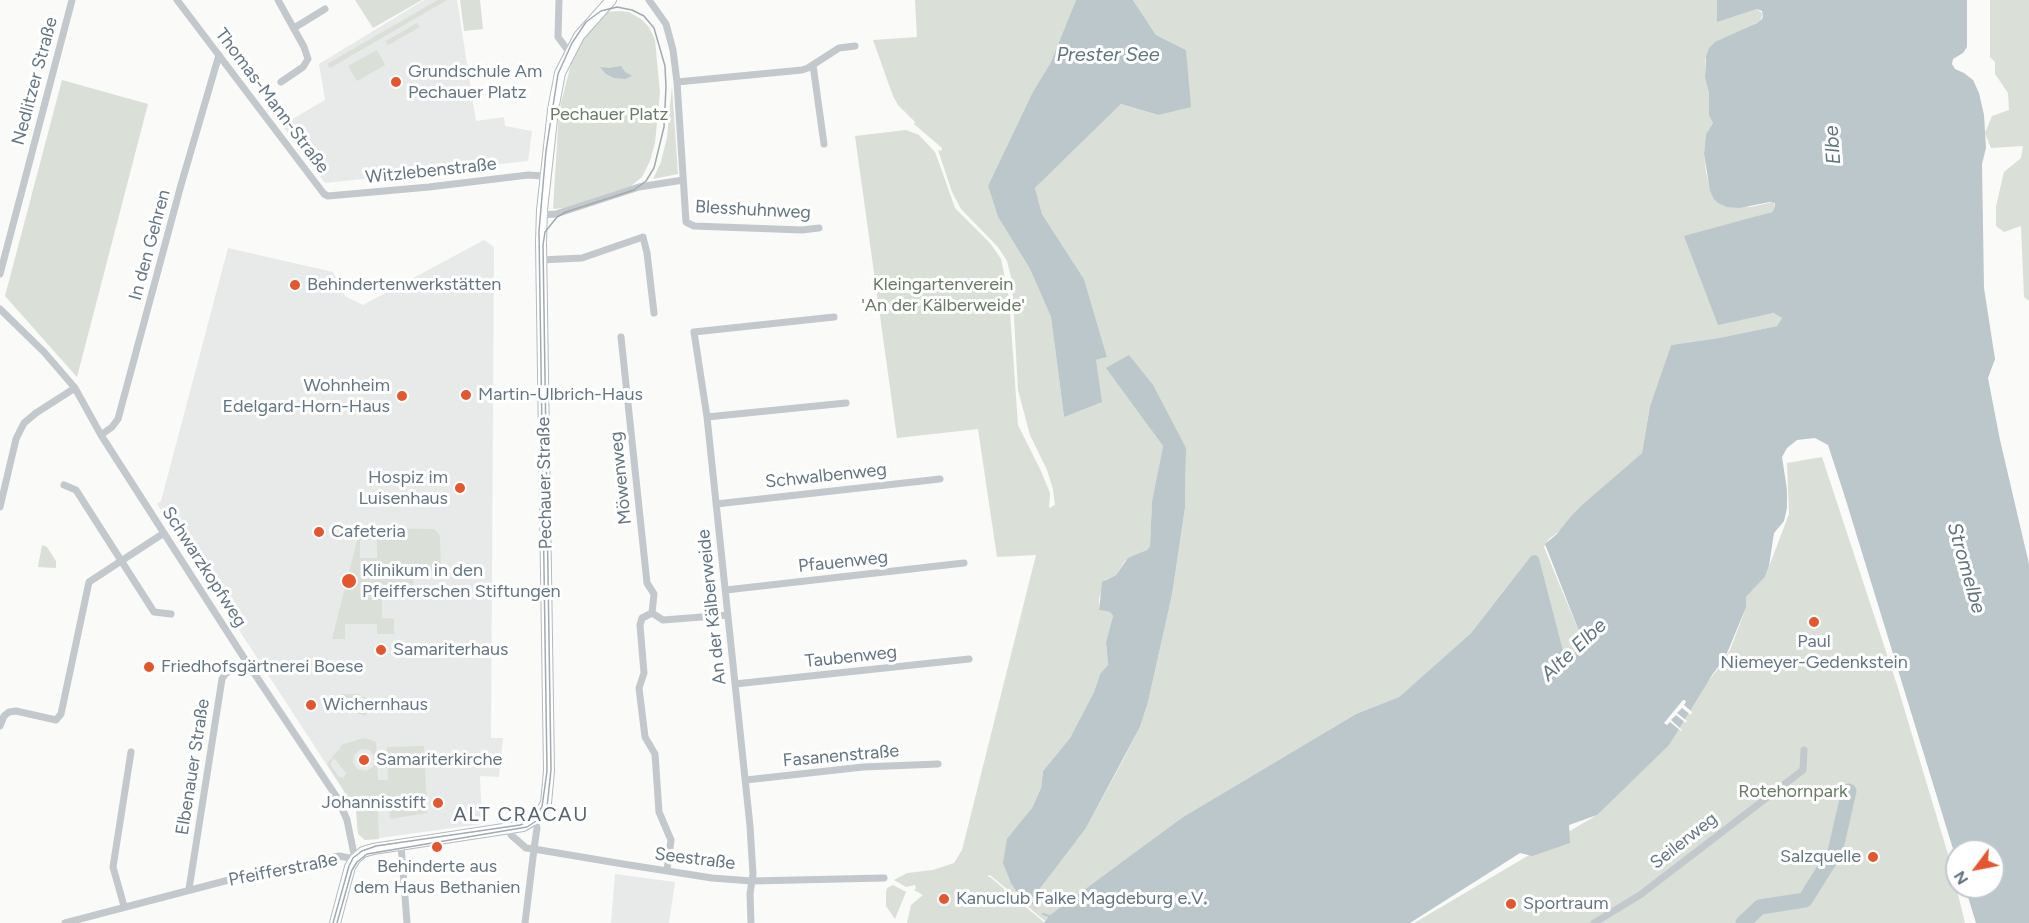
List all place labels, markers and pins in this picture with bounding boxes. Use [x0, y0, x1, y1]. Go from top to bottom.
place label: Grundschule Am Pechauer Platz [408, 61, 542, 104]
marker: Grundschule Am Pechauer Platz [389, 75, 403, 89]
place label: Behindertenwerkstätten [307, 274, 501, 296]
marker: Behindertenwerkstätten [288, 278, 302, 292]
place label: Wohnheim Edelgard-Horn-Haus [222, 375, 390, 418]
place label: Martin-Ulbrich-Haus [478, 384, 643, 406]
marker: Martin-Ulbrich-Haus [459, 388, 473, 402]
marker: Wohnheim Edelgard-Horn-Haus [395, 389, 409, 403]
place label: Hospiz im Luisenhaus [359, 467, 448, 510]
marker: Hospiz im Luisenhaus [453, 481, 467, 495]
place label: Cafeteria [331, 521, 406, 543]
marker: Cafeteria [312, 525, 326, 539]
place label: Klinikum in den Pfeifferschen Stiftungen [362, 560, 561, 602]
marker: Klinikum in den Pfeifferschen Stiftungen [340, 572, 358, 590]
marker: Paul Niemeyer-Gedenkstein [1807, 615, 1821, 629]
place label: Paul Niemeyer-Gedenkstein [1720, 631, 1908, 674]
place label: Samariterhaus [393, 639, 508, 661]
marker: Samariterhaus [374, 643, 388, 657]
place label: Friedhofsgärtnerei Boese [161, 656, 363, 678]
marker: Friedhofsgärtnerei Boese [142, 660, 156, 674]
place label: Wichernhaus [323, 694, 428, 716]
marker: Wichernhaus [304, 698, 318, 712]
place label: Samariterkirche [376, 749, 502, 771]
marker: Samariterkirche [357, 753, 371, 767]
place label: Johannisstift [322, 792, 426, 814]
marker: Johannisstift [431, 796, 445, 810]
marker: Behinderte aus dem Haus Bethanien [430, 840, 444, 854]
place label: Salzquelle [1780, 846, 1861, 868]
marker: Salzquelle [1866, 850, 1880, 864]
place label: Behinderte aus dem Haus Bethanien [354, 856, 520, 898]
place label: Kanuclub Falke Magdeburg e.V. [956, 888, 1207, 910]
marker: Kanuclub Falke Magdeburg e.V. [937, 892, 951, 906]
place label: Sportraum [1523, 893, 1609, 915]
marker: Sportraum [1504, 897, 1518, 911]

